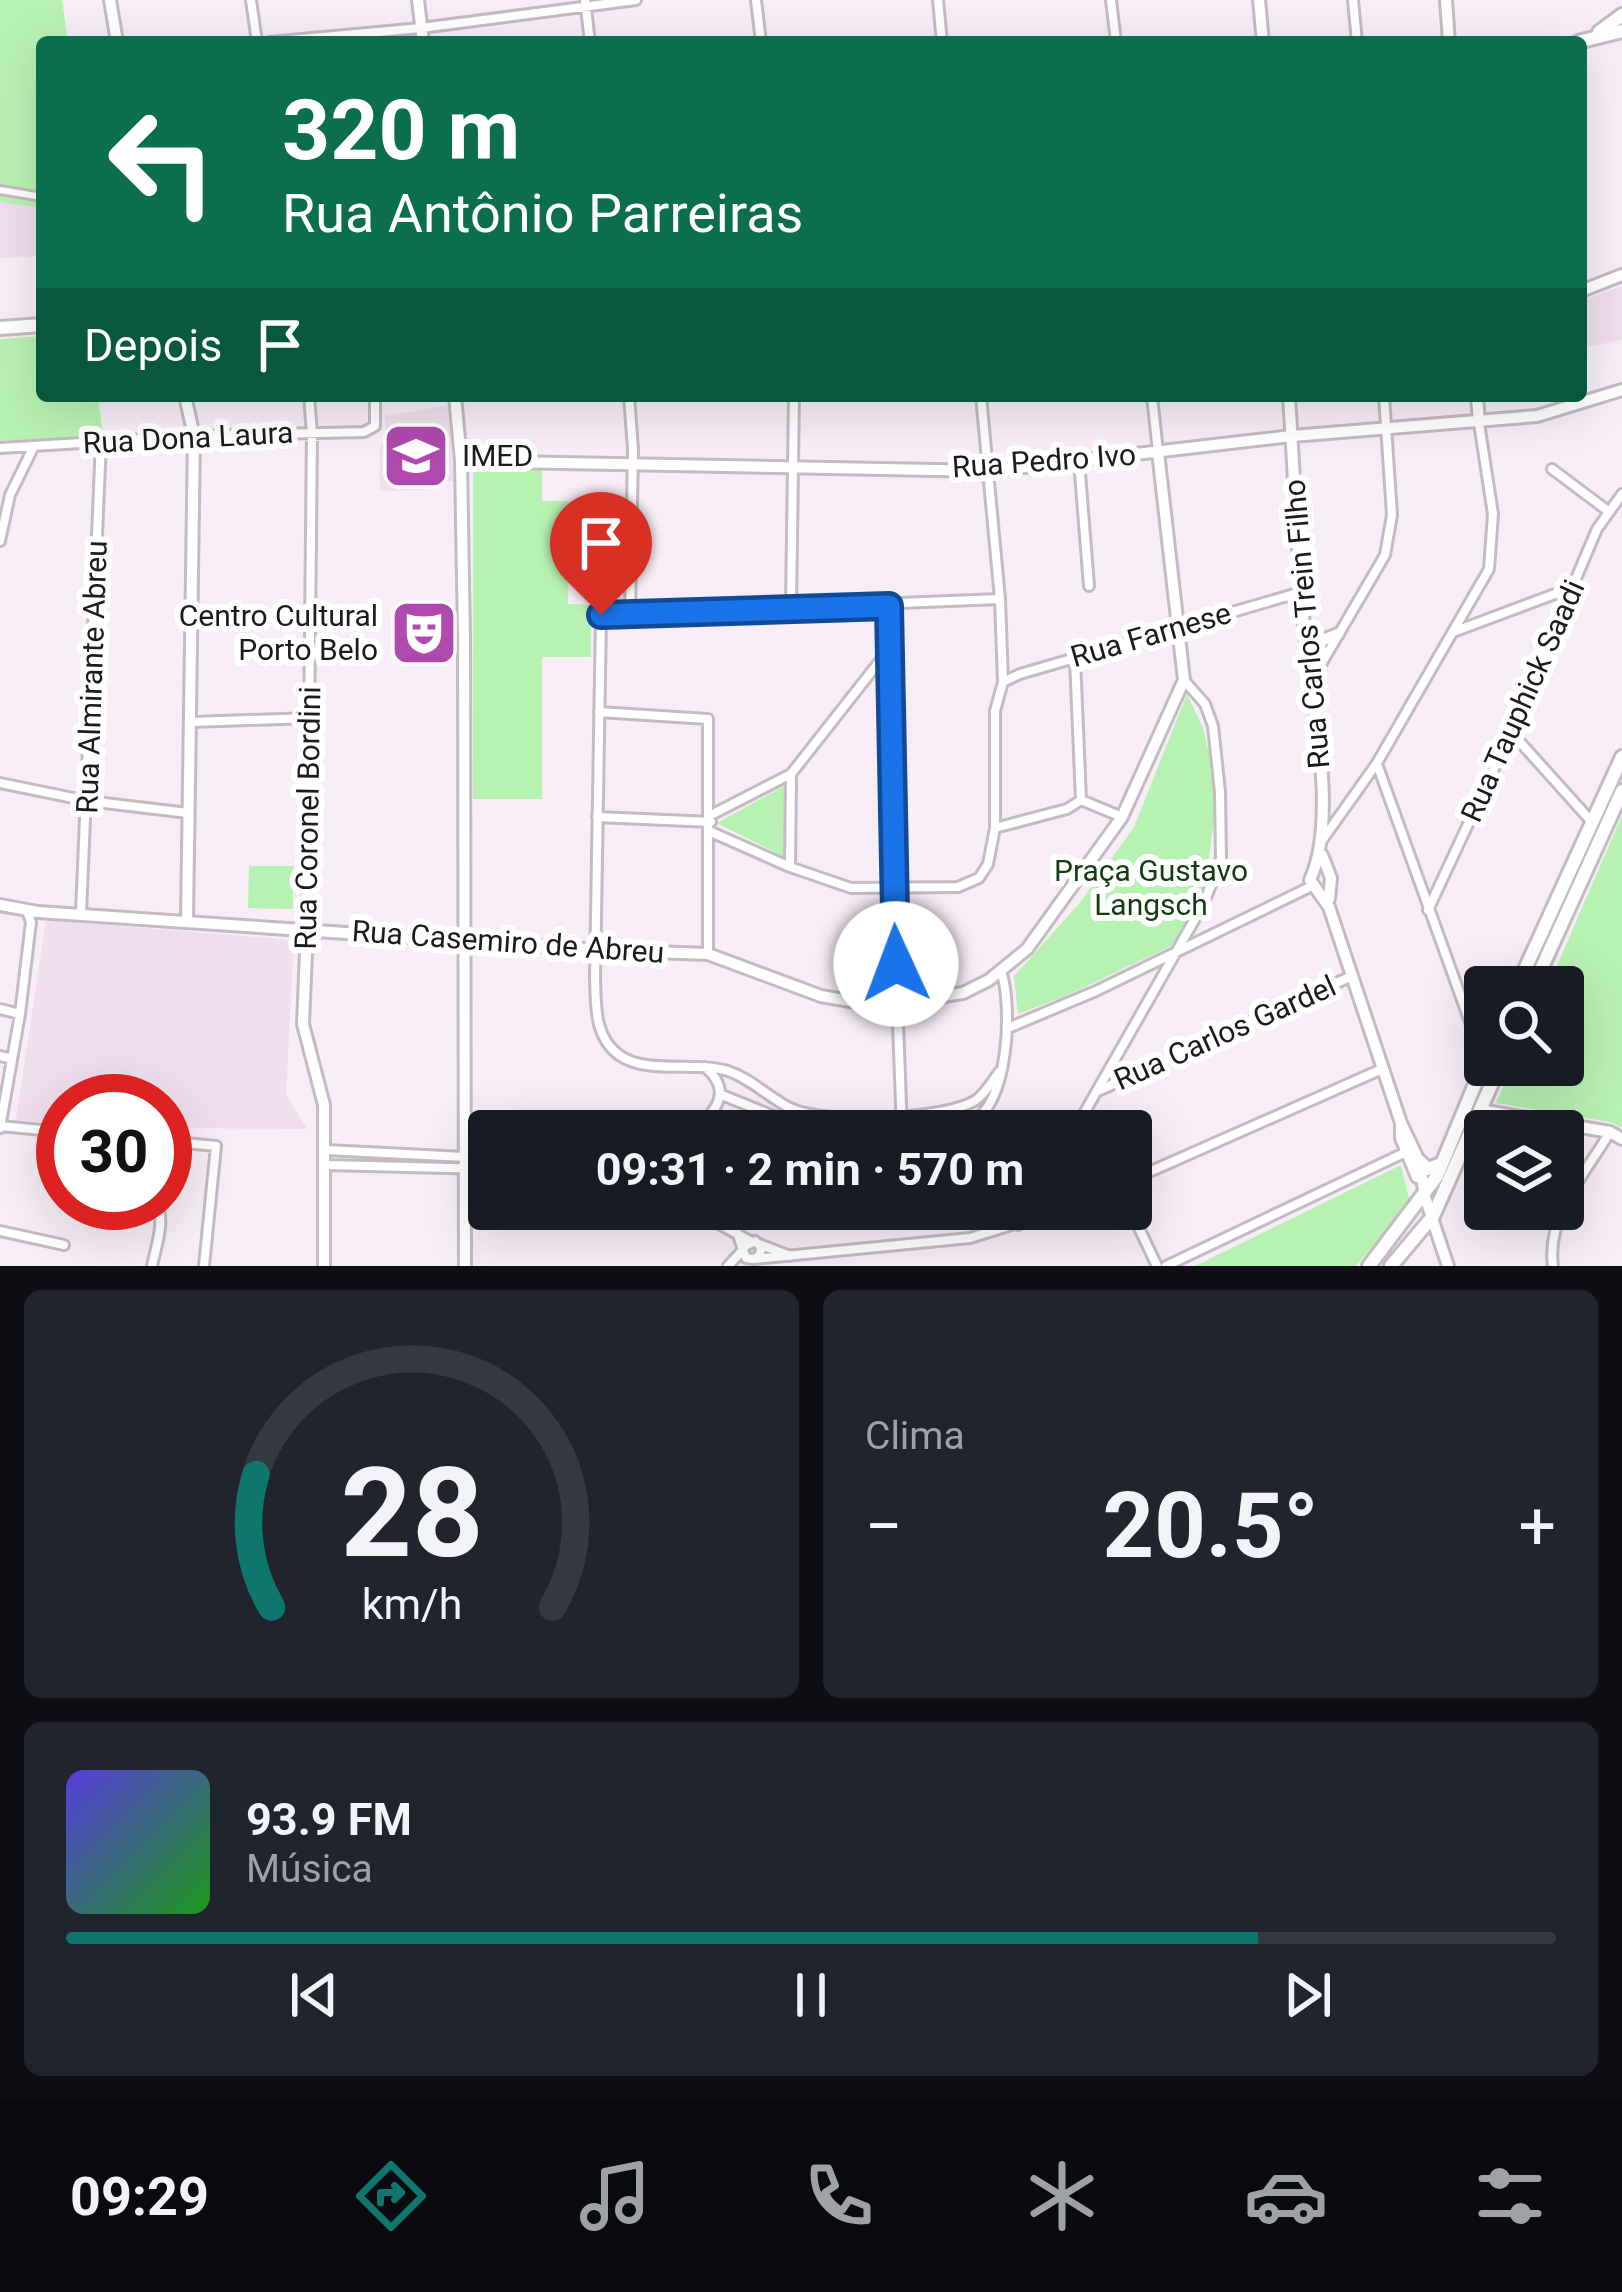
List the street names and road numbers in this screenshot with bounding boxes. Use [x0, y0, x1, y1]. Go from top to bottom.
street label: Rua Dona Laura [82, 415, 294, 460]
street label: Rua Pedro Ivo [951, 437, 1137, 484]
street label: Rua Carlos Trein Filho [1276, 478, 1337, 770]
street label: Rua Almirante Abreu [69, 540, 114, 814]
street label: Rua Tauphick Saadi [1453, 574, 1592, 827]
street label: Rua Farnese [1067, 595, 1235, 674]
street label: Rua Coronel Bordini [288, 686, 327, 950]
street label: Rua Casemiro de Abreu [351, 913, 665, 970]
street label: Rua Carlos Gardel [1109, 968, 1341, 1097]

